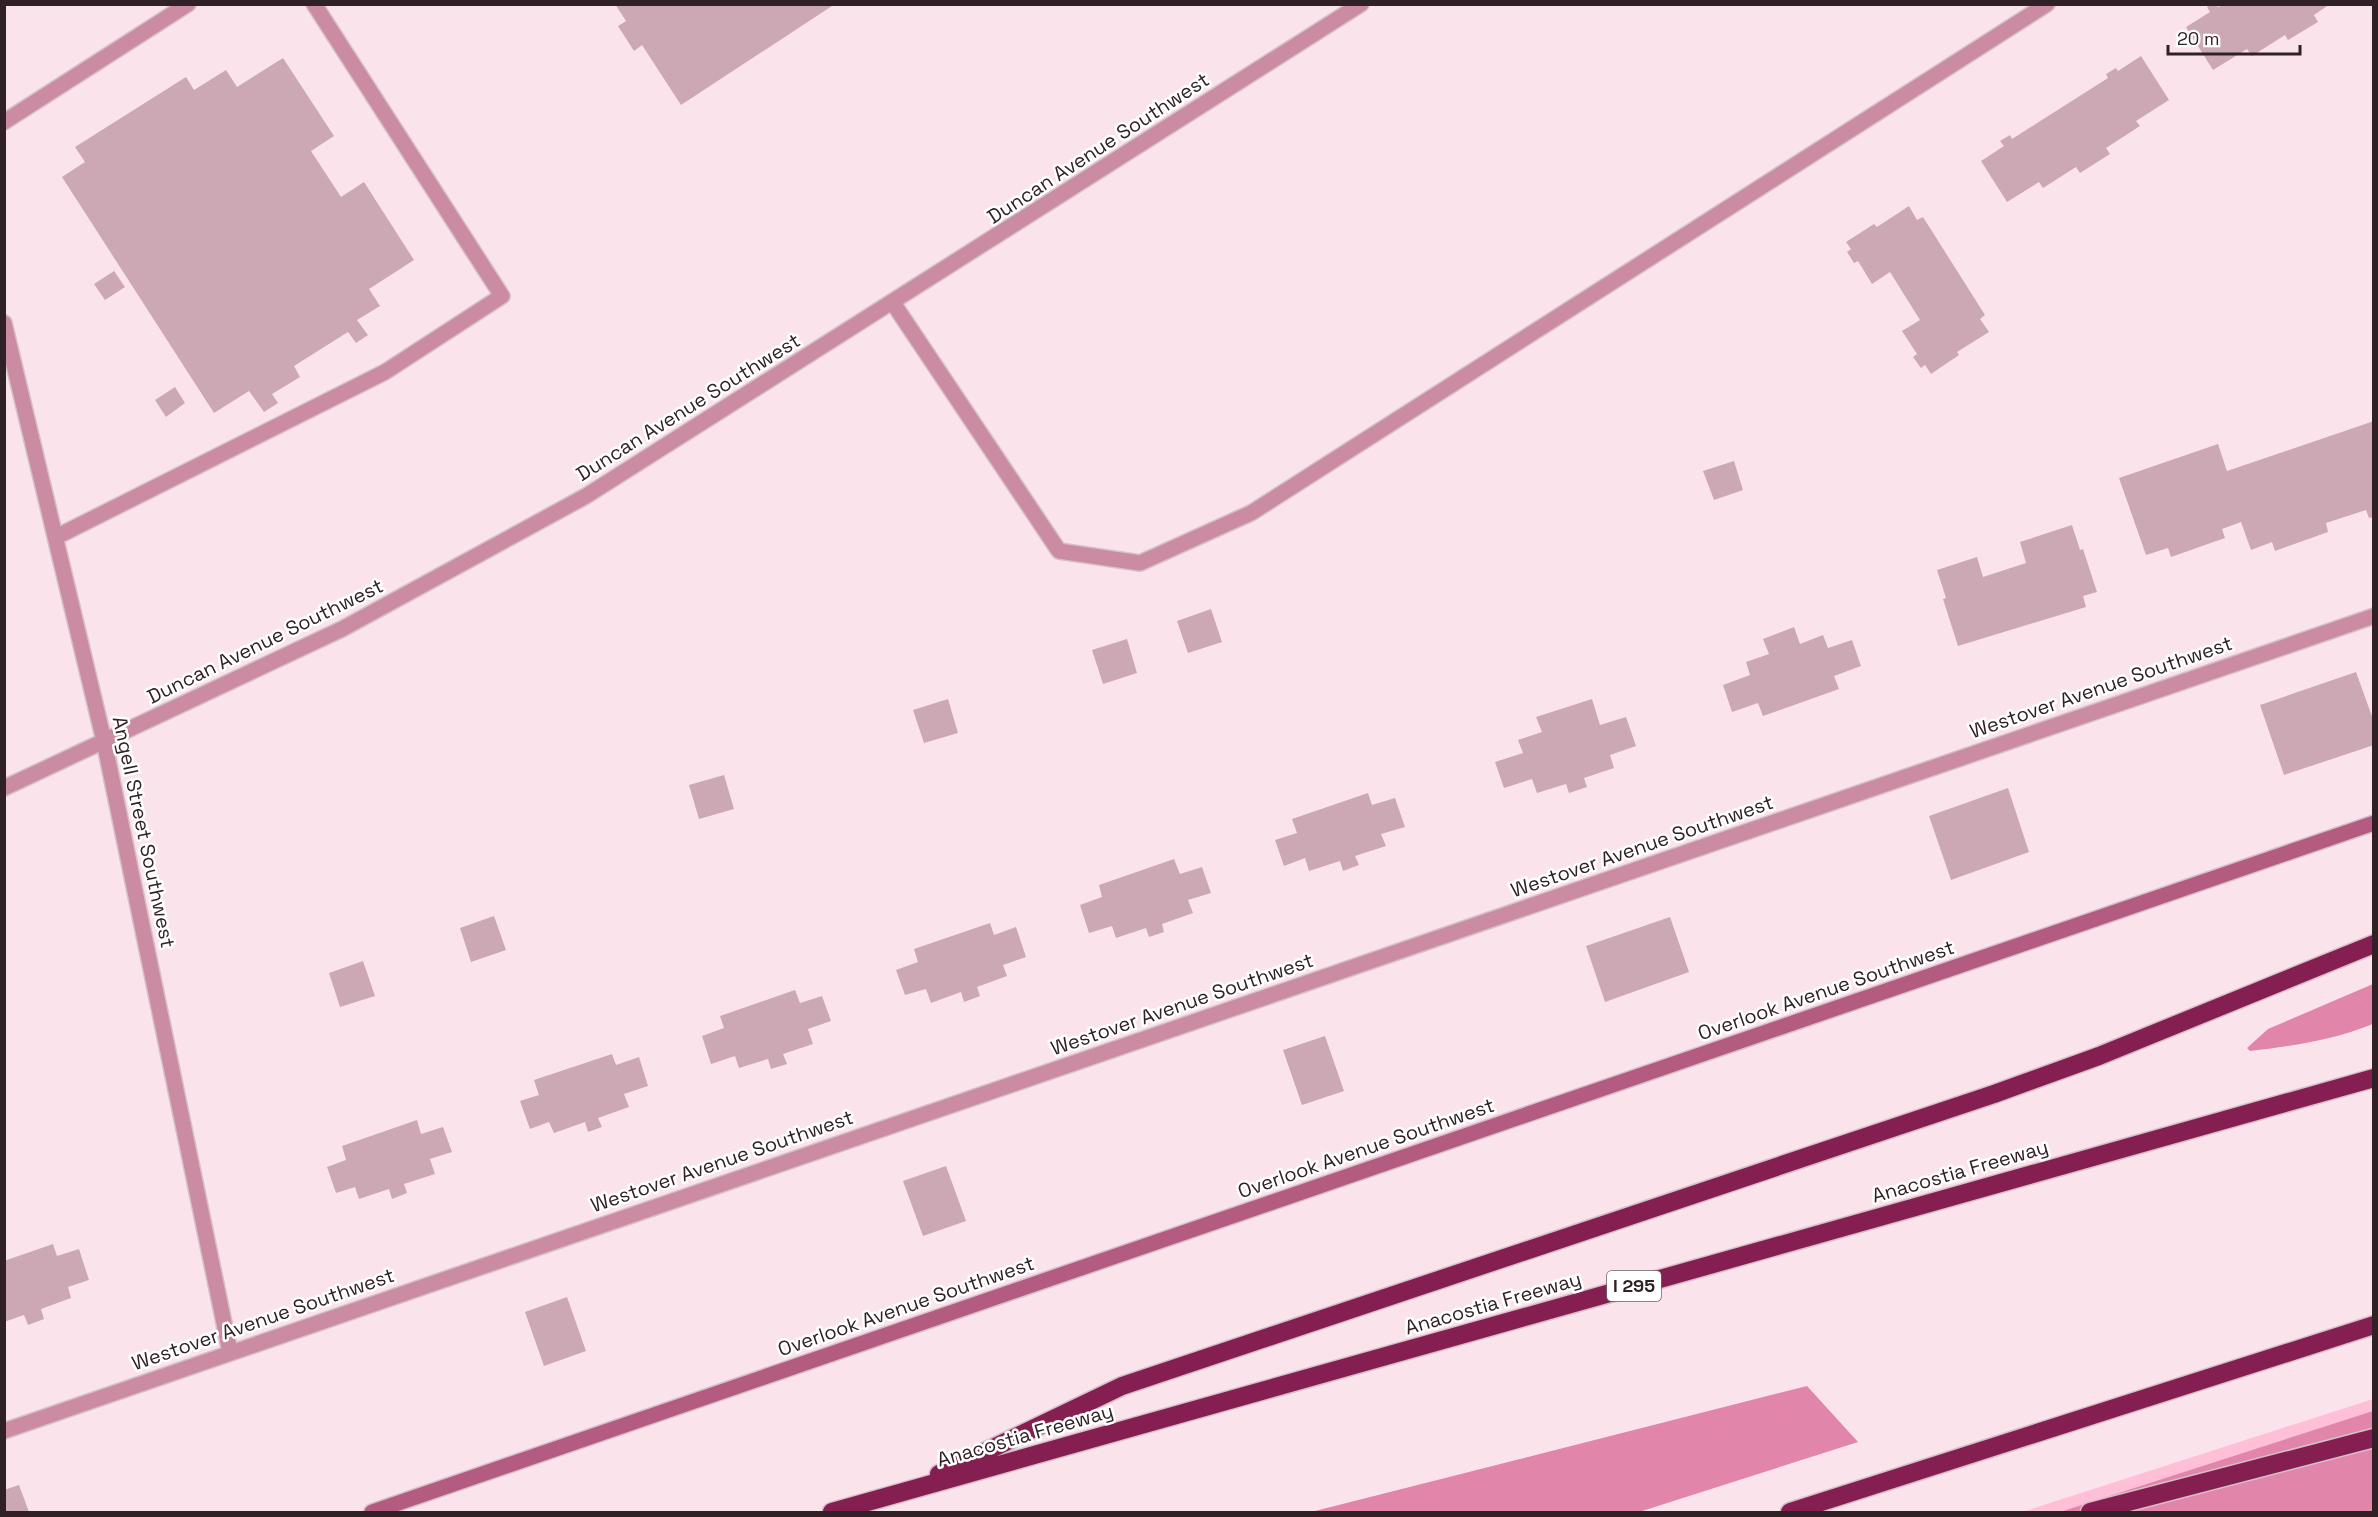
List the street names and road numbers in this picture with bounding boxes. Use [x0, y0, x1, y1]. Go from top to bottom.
street label: Duncan Avenue Southwest [982, 66, 1214, 230]
street label: Duncan Avenue Southwest [571, 327, 805, 487]
street label: Duncan Avenue Southwest [143, 572, 387, 710]
street label: Westover Avenue Southwest [1966, 630, 2236, 744]
street label: Angell Street Southwest [107, 714, 181, 950]
street label: Westover Avenue Southwest [1507, 789, 1777, 903]
street label: Overlook Avenue Southwest [1694, 934, 1958, 1046]
street label: Westover Avenue Southwest [1047, 947, 1317, 1061]
street label: Overlook Avenue Southwest [1234, 1092, 1498, 1204]
street label: Westover Avenue Southwest [587, 1104, 857, 1218]
street label: Anacostia Freeway [1869, 1133, 2051, 1209]
street label: Overlook Avenue Southwest [774, 1250, 1038, 1362]
street label: Westover Avenue Southwest [128, 1262, 398, 1376]
street label: Anacostia Freeway [1402, 1265, 1584, 1341]
road number: I 295 [1607, 1271, 1661, 1301]
street label: Anacostia Freeway [934, 1397, 1116, 1473]

